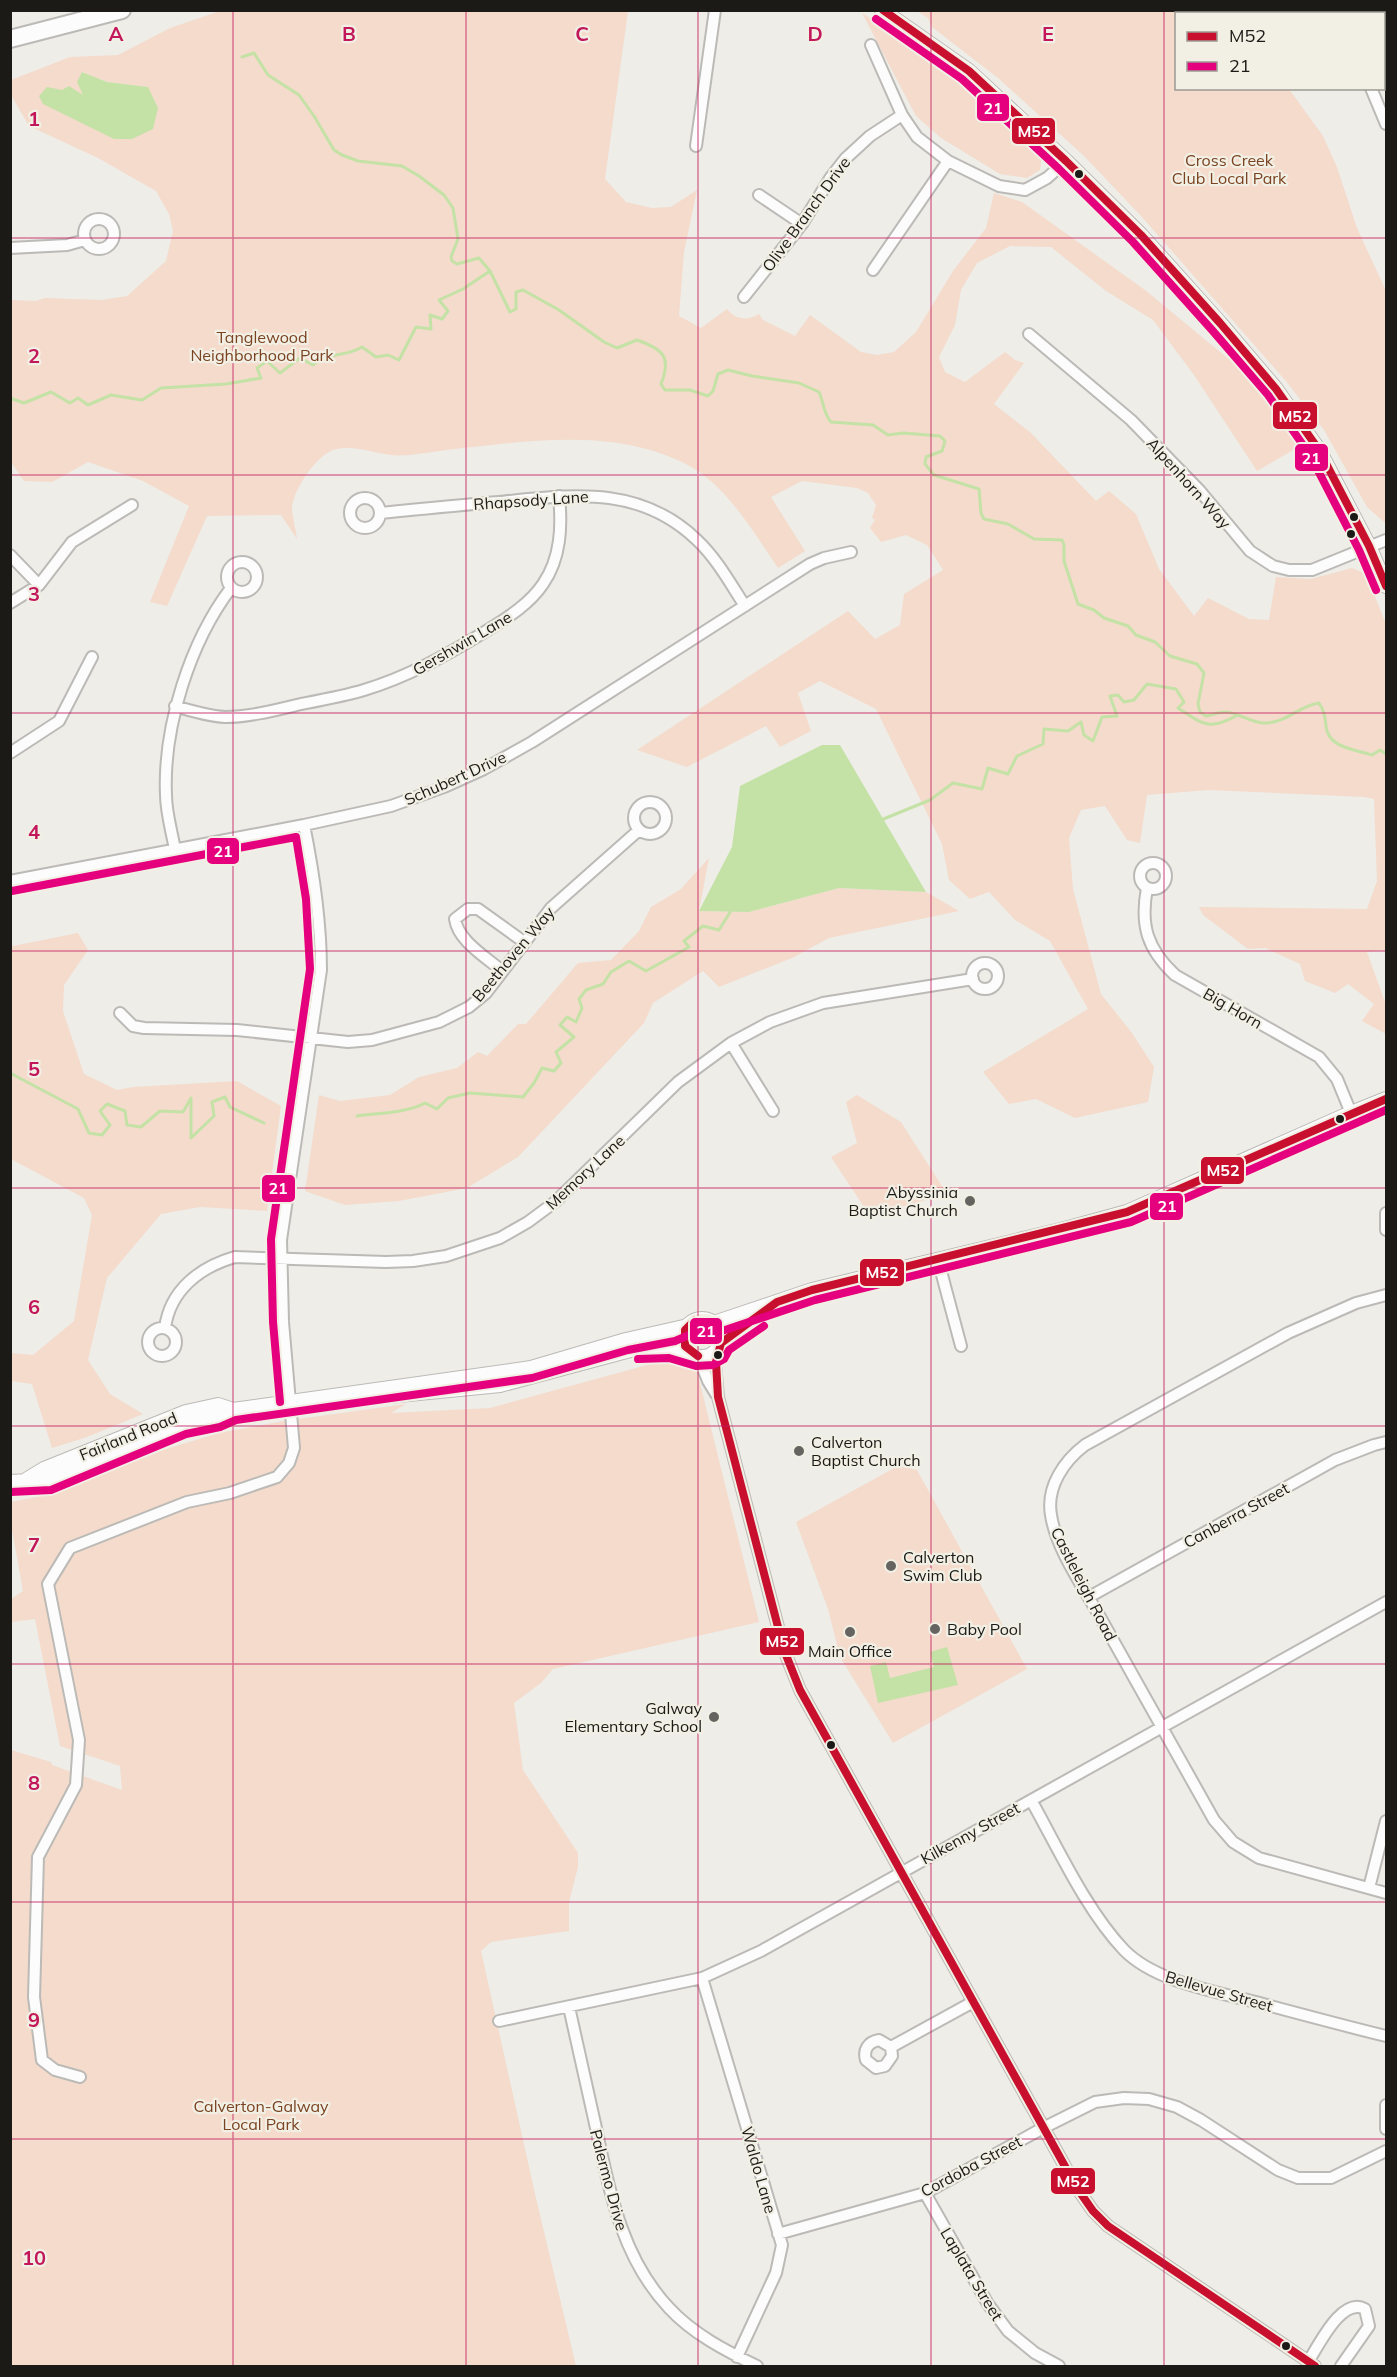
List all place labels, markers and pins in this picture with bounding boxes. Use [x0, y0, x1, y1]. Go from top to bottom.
unlabelled marker [1073, 168, 1085, 180]
unlabelled marker [1348, 511, 1360, 523]
unlabelled marker [1345, 528, 1357, 540]
unlabelled marker [1334, 1113, 1346, 1125]
place label: Abyssinia Baptist Church [848, 1182, 958, 1220]
marker: Abyssinia Baptist Church [963, 1194, 977, 1208]
unlabelled marker [712, 1349, 724, 1361]
place label: Calverton Baptist Church [811, 1432, 921, 1470]
marker: Calverton Baptist Church [792, 1444, 806, 1458]
place label: Calverton Swim Club [903, 1547, 982, 1585]
marker: Calverton Swim Club [884, 1559, 898, 1573]
place label: Baby Pool [947, 1619, 1022, 1639]
marker: Baby Pool [928, 1622, 942, 1636]
marker: Main Office [843, 1625, 857, 1639]
place label: Main Office [808, 1641, 892, 1661]
place label: Galway Elementary School [564, 1698, 702, 1736]
marker: Galway Elementary School [707, 1710, 721, 1724]
unlabelled marker [825, 1739, 837, 1751]
unlabelled marker [1280, 2340, 1292, 2352]

